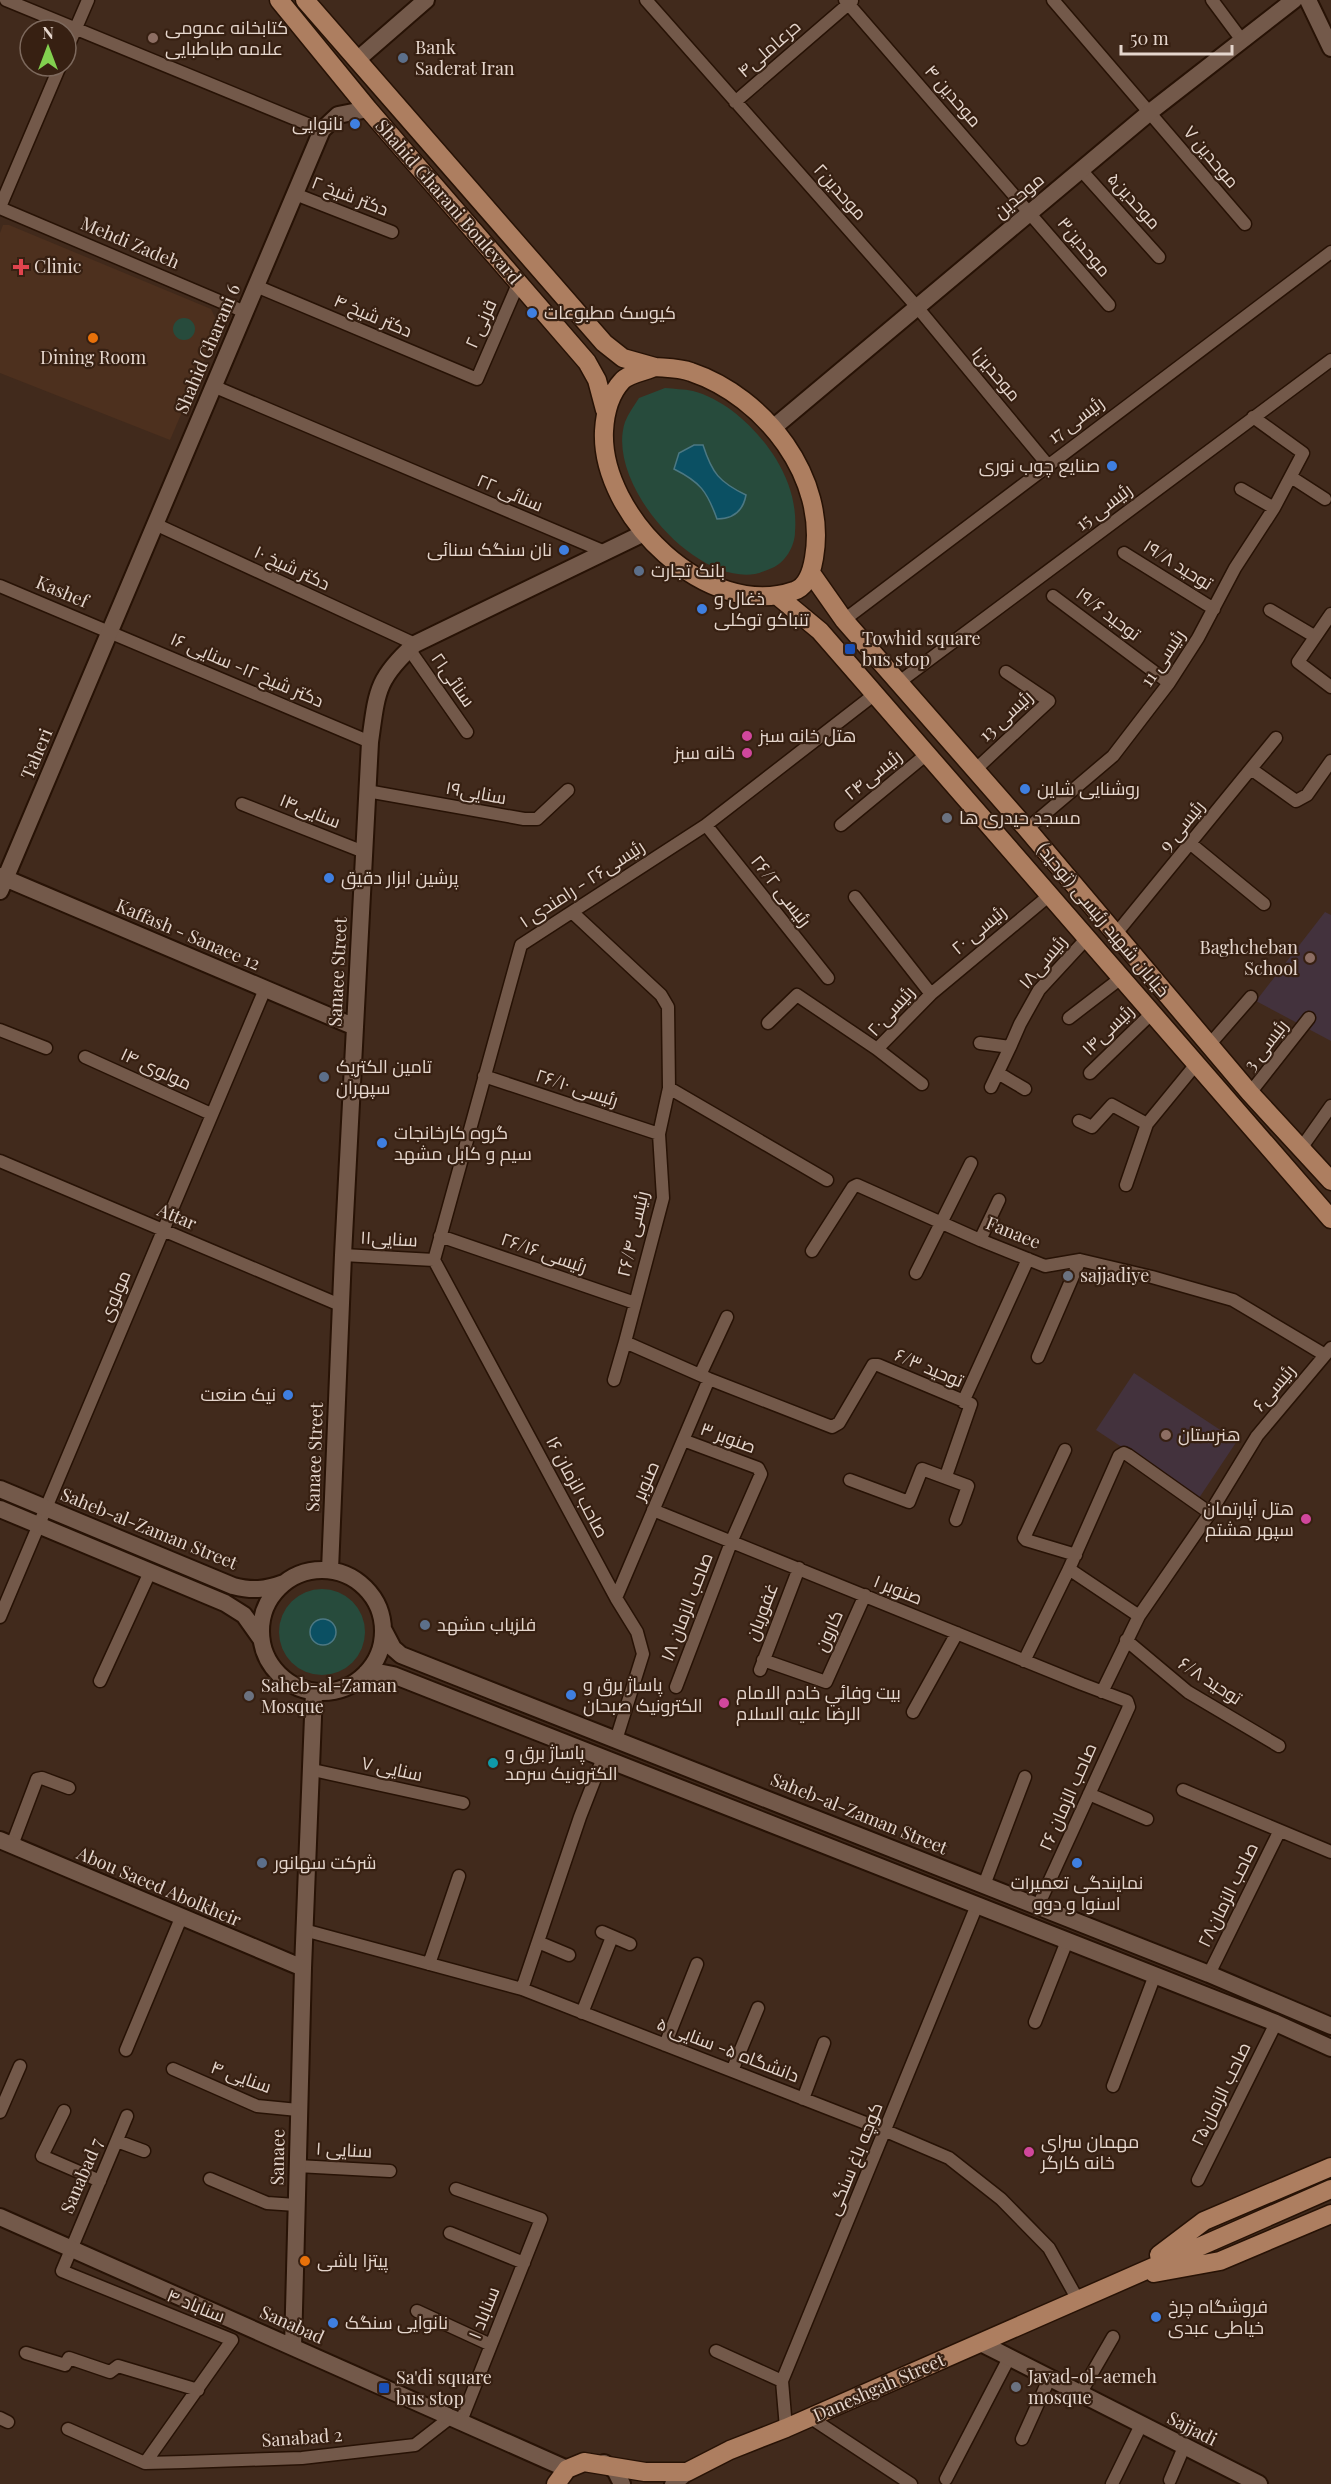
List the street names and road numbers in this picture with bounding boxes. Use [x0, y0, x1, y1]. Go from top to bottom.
street label: حرعاملی۴ [732, 14, 805, 82]
street label: موحدین ۴ [920, 59, 988, 132]
street label: Shahid Gharani Boulevard [370, 114, 527, 289]
street label: موحدین ۷ [1179, 120, 1245, 193]
street label: موحدین۲ [809, 158, 873, 225]
street label: موحدین [988, 167, 1049, 223]
street label: موحدین۵ [1103, 167, 1167, 234]
street label: دکتر شیخ ۲ [308, 169, 392, 222]
street label: Mehdi Zadeh [77, 211, 184, 274]
street label: موحدین۳ [1053, 211, 1117, 281]
street label: Shahid Gharani 6 [169, 280, 245, 417]
street label: دکتر شیخ ۴ [330, 288, 416, 343]
street label: قرنی ۲ [459, 295, 501, 352]
street label: موحدین۱ [967, 341, 1027, 406]
street label: رئیسی 17 [1042, 390, 1108, 448]
street label: سنائی ۲۲ [474, 467, 547, 517]
street label: رئیسی 15 [1070, 477, 1136, 535]
street label: توحید ۱۹/۸ [1139, 533, 1218, 595]
street label: دکتر شیخ ۱۰ [250, 539, 334, 596]
street label: Kashef [33, 569, 94, 614]
street label: توحید ۱۹/۶ [1071, 581, 1146, 645]
street label: رئیسی 11 [1134, 624, 1190, 691]
street label: دکتر شیخ ۱۲- سنایی ۱۶ [167, 626, 328, 713]
street label: سنائی٢١ [426, 647, 481, 711]
street label: رئیسی 13 [973, 684, 1037, 746]
street label: Taheri [15, 725, 57, 783]
street label: رئیسی۲۴ [839, 744, 906, 805]
street label: سنایی۱۹ [444, 775, 508, 809]
street label: سنایی۱۴ [276, 787, 344, 833]
street label: رئیسی 9 [1153, 795, 1209, 856]
street label: رئیسی۲۶ - رامندی ۱ [514, 834, 649, 933]
street label: خیابان شهید رئیسی (توحید) [1032, 837, 1176, 1002]
street label: رئیسی ۲۶/۲ [746, 850, 817, 931]
street label: Kaffash - Sanaee 12 [113, 893, 264, 975]
street label: رئیسی ۲۰ [946, 899, 1011, 959]
street label: Sanaee Street [322, 916, 352, 1027]
street label: رئیسی۱۸ [1013, 930, 1072, 993]
street label: رئیسی۲۰ [861, 980, 919, 1041]
street label: رئیسی۱۴ [1076, 999, 1139, 1060]
street label: رئیسی 3 [1238, 1014, 1293, 1075]
street label: مولوی ۱۴ [117, 1041, 196, 1095]
street label: رئیسی ۲۶/۱۰ [533, 1062, 622, 1112]
street label: رئیسی ۲۶/۴ [610, 1188, 654, 1279]
street label: Attar [153, 1197, 201, 1235]
street label: Fanaee [983, 1210, 1044, 1254]
street label: سنایی۱۱ [360, 1225, 418, 1251]
street label: رئیسی ۲۶/۱۶ [498, 1226, 591, 1278]
street label: مولوی [93, 1266, 136, 1325]
street label: توحید ۶/۳ [892, 1342, 967, 1392]
street label: رئیسی۶ [1246, 1359, 1300, 1416]
street label: Sanaee Street [300, 1401, 328, 1512]
street label: صنوبر ۳ [697, 1416, 759, 1458]
street label: صاحب الزمان ۱۶ [541, 1431, 615, 1542]
street label: صنوبر [626, 1457, 664, 1505]
street label: Saheb-al-Zaman Street [57, 1482, 242, 1575]
street label: صاحب الزمان ۱۸ [654, 1549, 718, 1664]
street label: صنوبر ۱ [870, 1568, 926, 1610]
street label: غفوریان [739, 1580, 783, 1644]
street label: کارون [808, 1606, 848, 1655]
street label: توحید ۶/۸ [1174, 1651, 1247, 1710]
street label: صاحب الزمان ۲۶ [1033, 1739, 1102, 1854]
street label: سنایی ۷ [359, 1750, 425, 1786]
street label: Saheb-al-Zaman Street [767, 1767, 952, 1860]
street label: صاحب الزمان۲۸ [1191, 1838, 1263, 1951]
street label: Abou Saeed Abolkheir [73, 1840, 245, 1932]
street label: دانشگاه ۵- سنایی ۵ [654, 2011, 803, 2087]
street label: صاحب الزمان۲۵ [1185, 2038, 1256, 2149]
street label: سنایی ۴ [208, 2054, 275, 2098]
street label: کوچه باغ سنگی [820, 2099, 889, 2219]
street label: Sanaee [265, 2128, 289, 2186]
street label: Sanabad 7 [54, 2134, 108, 2217]
street label: سنایی ۱ [315, 2136, 373, 2162]
street label: سناباد ۴ [164, 2283, 229, 2328]
street label: سناباد ۱ [462, 2283, 504, 2342]
street label: Sanabad [256, 2299, 329, 2349]
street label: Daneshgah Street [809, 2347, 949, 2427]
street label: Sajjadi [1163, 2405, 1222, 2451]
street label: Sanabad 2 [261, 2422, 343, 2452]

